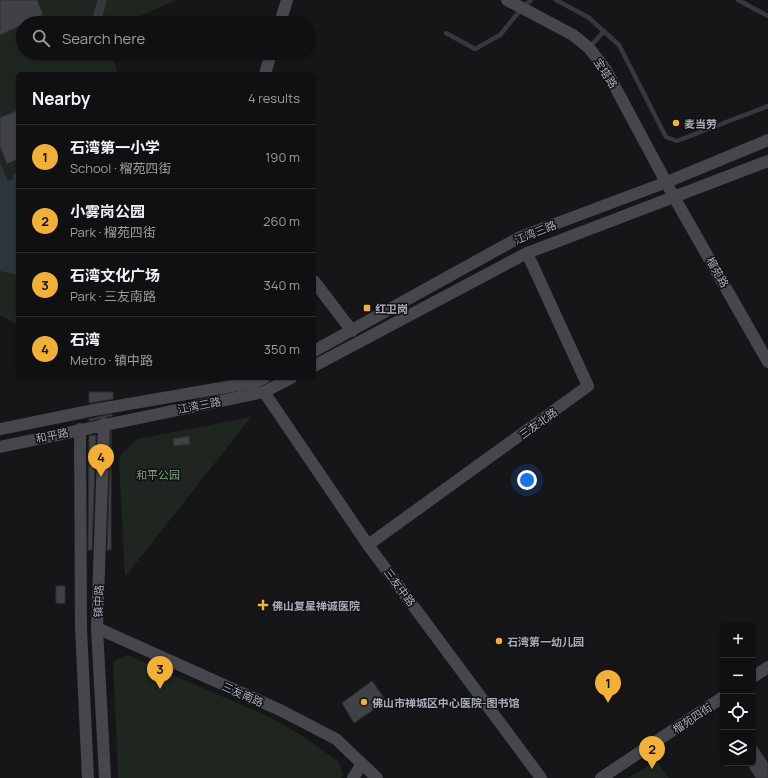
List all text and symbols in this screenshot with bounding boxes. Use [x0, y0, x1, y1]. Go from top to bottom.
search box [16, 16, 316, 60]
icon: search [30, 27, 52, 49]
text: Search here [62, 28, 145, 49]
street label: 宝塔路 [591, 55, 621, 91]
text: Nearby [32, 87, 90, 110]
text: 4 results [248, 89, 300, 107]
place label: 麦当劳 [684, 116, 717, 131]
marker: 麦当劳 [671, 118, 681, 128]
text: 石湾第一小学 [70, 137, 160, 158]
text: 1 [42, 148, 48, 166]
text: 190 m [265, 148, 300, 166]
text: School · 榴苑四街 [70, 159, 172, 177]
text: 小雾岗公园 [70, 201, 145, 222]
text: 2 [41, 212, 49, 230]
text: 260 m [263, 212, 300, 230]
street label: 江湾三路 [512, 217, 558, 247]
text: Park · 榴苑四街 [70, 223, 156, 241]
street label: 榴苑路 [703, 254, 733, 290]
text: 石湾文化广场 [70, 265, 160, 286]
text: 3 [41, 276, 49, 294]
text: 340 m [264, 276, 300, 294]
text: Park · 三友南路 [70, 287, 156, 305]
place label: 红卫岗 [375, 301, 408, 316]
marker: 红卫岗 [362, 303, 372, 313]
text: 石湾 [70, 329, 100, 350]
text: 4 [41, 340, 49, 358]
text: 350 m [264, 340, 300, 358]
text: Metro · 镇中路 [70, 351, 153, 369]
street label: 江湾三路 [176, 393, 222, 417]
street label: 三友北路 [516, 404, 560, 442]
street label: 和平路 [34, 424, 70, 446]
pin: 4 [88, 444, 114, 477]
park label: 和平公园 [136, 467, 180, 482]
your location [517, 470, 537, 490]
street label: 三友中路 [381, 565, 419, 609]
street label: 镇中路 [90, 584, 106, 618]
place label: 佛山复星禅诚医院 [272, 598, 360, 613]
marker: 佛山复星禅诚医院 [257, 599, 269, 611]
map controls [720, 622, 756, 766]
button: + [720, 622, 756, 658]
place label: 石湾第一幼儿园 [507, 634, 584, 649]
marker: 石湾第一幼儿园 [494, 636, 504, 646]
pin: 3 [147, 656, 173, 689]
button: − [720, 658, 756, 694]
pin: 1 [595, 670, 621, 703]
street label: 三友南路 [220, 678, 266, 710]
button: locate [720, 694, 756, 730]
place label: 佛山市禅城区中心医院-图书馆 [372, 695, 520, 710]
marker: 佛山市禅城区中心医院-图书馆 [359, 697, 369, 707]
street label: 榴苑四街 [670, 699, 714, 737]
button: layers [720, 730, 756, 766]
pin: 2 [639, 736, 665, 769]

